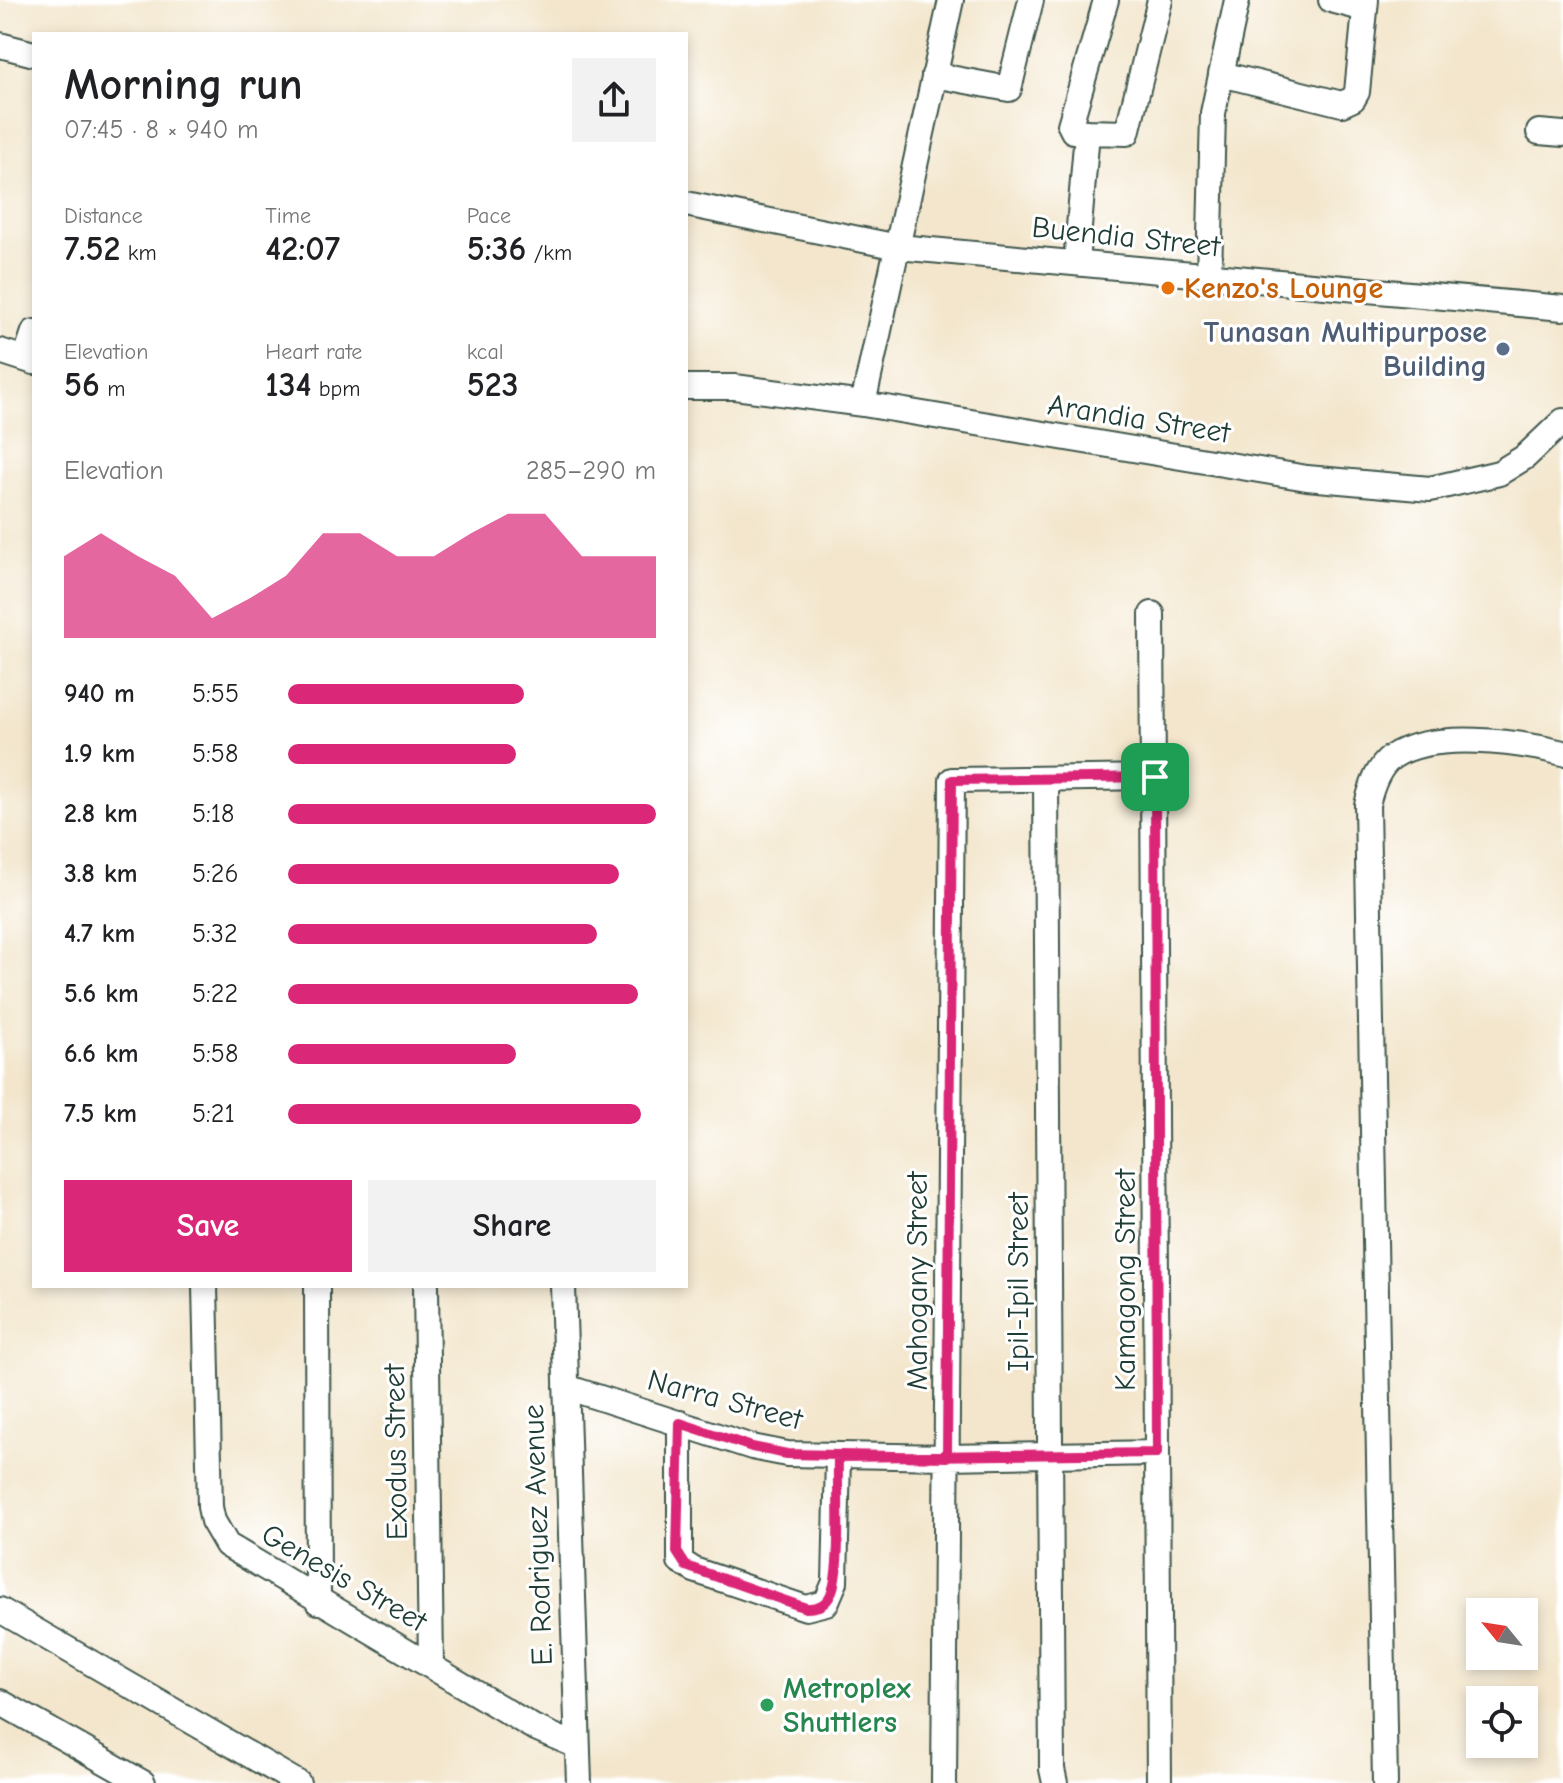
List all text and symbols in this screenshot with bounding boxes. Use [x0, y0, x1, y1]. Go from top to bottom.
button: share [572, 58, 656, 142]
text: Morning run [64, 59, 303, 110]
text: 07:45 · 8 × 940 m [64, 115, 258, 145]
text: Distance [64, 203, 143, 229]
text: Time [265, 203, 311, 229]
text: Pace [467, 203, 511, 229]
street label: Buendia Street [1030, 210, 1223, 264]
text: 7.52 [64, 229, 120, 269]
text: 42:07 [265, 229, 340, 269]
text: 5:36 [467, 229, 526, 269]
text: km [120, 240, 157, 266]
text: /km [526, 240, 572, 266]
place label: Kenzo's Lounge [1184, 271, 1383, 306]
marker: Kenzo's Lounge [1159, 279, 1177, 297]
place label: Tunasan Multipurpose Building [1203, 315, 1487, 384]
text: Elevation [64, 339, 148, 365]
text: Heart rate [265, 339, 362, 365]
text: kcal [467, 339, 504, 365]
marker: Tunasan Multipurpose Building [1494, 340, 1512, 358]
text: 56 [64, 365, 100, 405]
text: 134 [265, 365, 311, 405]
text: 523 [467, 365, 518, 405]
text: m [100, 376, 125, 402]
text: bpm [311, 376, 360, 402]
street label: Arandia Street [1045, 387, 1234, 451]
text: Elevation [64, 456, 164, 486]
text: 285–290 m [526, 456, 656, 486]
text: 940 m [64, 679, 135, 709]
text: 5:55 [192, 679, 239, 709]
text: 1.9 km [64, 739, 135, 769]
text: 5:58 [192, 739, 238, 769]
pin [1121, 743, 1189, 811]
icon: arrive [1133, 755, 1177, 799]
text: 2.8 km [64, 799, 138, 829]
text: 5:18 [192, 799, 234, 829]
text: 3.8 km [64, 859, 137, 889]
text: 5:26 [192, 859, 239, 889]
text: 4.7 km [64, 919, 135, 949]
text: 5:32 [192, 919, 238, 949]
text: 5.6 km [64, 979, 139, 1009]
text: 5:22 [192, 979, 238, 1009]
text: 6.6 km [64, 1039, 139, 1069]
text: 5:58 [192, 1039, 238, 1069]
text: 7.5 km [64, 1099, 137, 1129]
text: 5:21 [192, 1099, 235, 1129]
street label: Kamagong Street [1108, 1168, 1143, 1391]
street label: Mahogany Street [900, 1170, 935, 1391]
button: Save [64, 1180, 352, 1272]
button: Share [368, 1180, 656, 1272]
street label: Ipil-Ipil Street [1001, 1191, 1036, 1372]
street label: Exodus Street [377, 1362, 415, 1540]
street label: Narra Street [644, 1363, 808, 1438]
street label: E. Rodriguez Avenue [516, 1404, 560, 1666]
street label: Genesis Street [255, 1517, 434, 1640]
north arrow [1466, 1598, 1538, 1670]
map controls [1466, 1598, 1538, 1758]
place label: Metroplex Shuttlers [783, 1671, 911, 1740]
button: locate [1466, 1686, 1538, 1758]
marker: Metroplex Shuttlers [758, 1696, 776, 1714]

